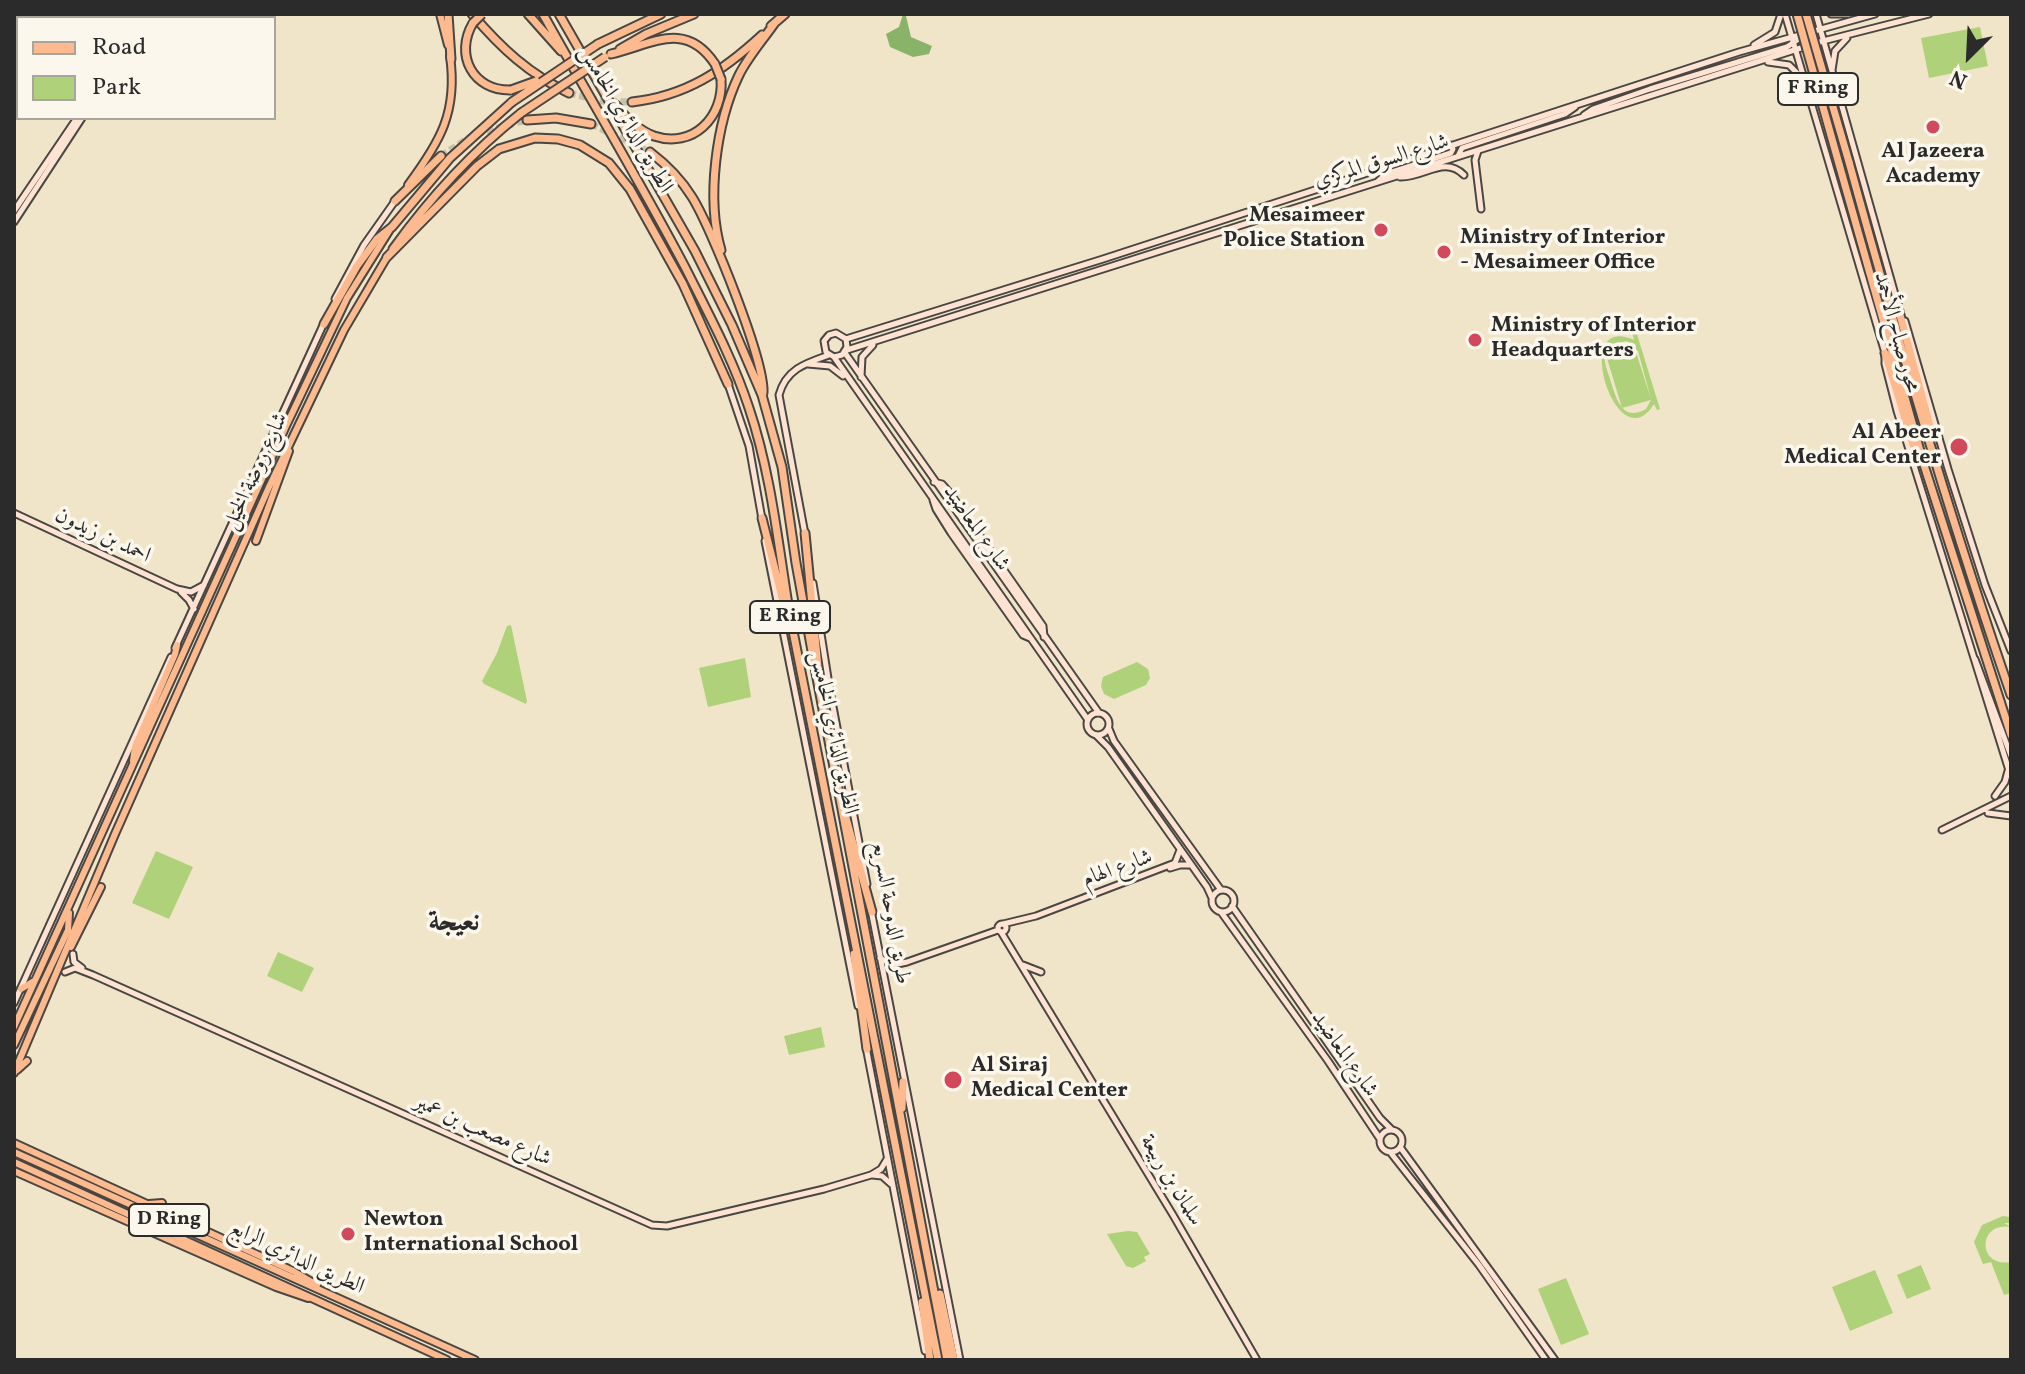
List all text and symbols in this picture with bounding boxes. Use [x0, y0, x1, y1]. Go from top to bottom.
legend [16, 16, 276, 120]
north arrow [1929, 16, 2009, 96]
text: Road [92, 31, 146, 65]
street label: الطريق الدائري الخامس [571, 41, 677, 199]
text: N [1945, 61, 1973, 96]
text: Park [92, 71, 141, 105]
road number: F Ring [1778, 73, 1858, 105]
marker: Al Jazeera Academy [1924, 118, 1942, 136]
street label: شارع السوق المركزي [1311, 130, 1453, 196]
place label: Al Jazeera Academy [1881, 140, 1985, 192]
place label: Mesaimeer Police Station [1223, 204, 1365, 256]
marker: Mesaimeer Police Station [1372, 221, 1390, 239]
place label: Ministry of Interior - Mesaimeer Office [1460, 226, 1665, 278]
marker: Ministry of Interior - Mesaimeer Office [1435, 243, 1453, 261]
street label: محور صباح الأحمد [1866, 270, 1924, 396]
place label: Ministry of Interior Headquarters [1491, 314, 1696, 366]
marker: Ministry of Interior Headquarters [1466, 331, 1484, 349]
street label: شارع روضة الخيل [218, 409, 296, 535]
place label: Al Abeer Medical Center [1784, 421, 1941, 472]
marker: Al Abeer Medical Center [1948, 436, 1970, 458]
street label: شارع المعاضيد [936, 481, 1014, 577]
street label: احمد بن زيدون [50, 503, 154, 571]
road number: E Ring [750, 601, 830, 633]
street label: الطريق الدائري الخامس [802, 649, 862, 817]
street label: طريق الدوحة السريع [863, 839, 915, 987]
street label: شارع الهام [1079, 845, 1157, 895]
district label: نعيجة [428, 906, 480, 942]
street label: شارع المعاضيد [1304, 1007, 1382, 1103]
place label: Al Siraj Medical Center [971, 1054, 1128, 1106]
marker: Al Siraj Medical Center [942, 1069, 964, 1091]
street label: شارع مصعب بن عمير [409, 1090, 555, 1174]
street label: سلمان بن ربيعة [1132, 1131, 1208, 1231]
road number: D Ring [129, 1204, 209, 1236]
place label: Newton International School [364, 1208, 578, 1260]
street label: الطريق الدائري الرابع [224, 1216, 368, 1302]
marker: Newton International School [339, 1225, 357, 1243]

